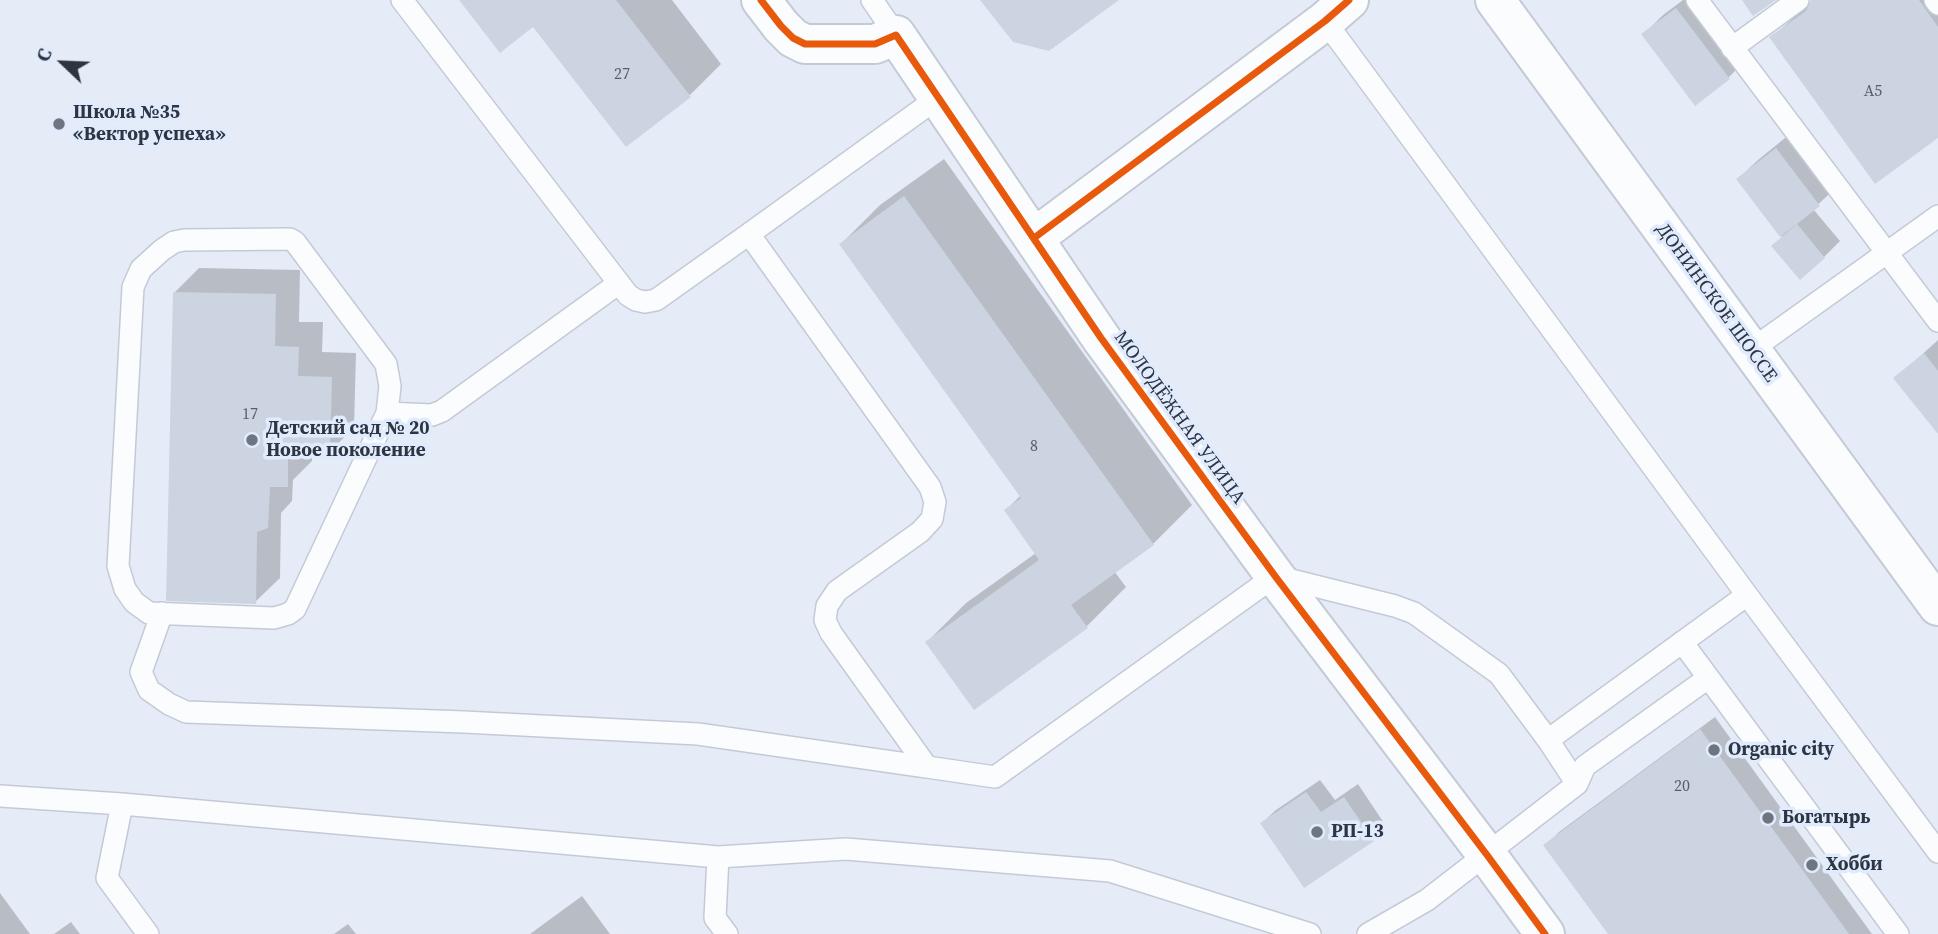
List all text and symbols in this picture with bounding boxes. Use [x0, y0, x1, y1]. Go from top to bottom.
north arrow [28, 28, 98, 98]
text: С [29, 44, 58, 65]
house number: 27 [614, 65, 630, 85]
house number: А5 [1864, 82, 1882, 102]
place label: Школа №35 «Вектор успеха» [73, 102, 226, 146]
marker: Школа №35 «Вектор успеха» [51, 116, 67, 132]
street label: ДОНИНСКОЕ ШОССЕ [1651, 219, 1781, 387]
street label: МОЛОДЁЖНАЯ УЛИЦА [1109, 327, 1249, 509]
house number: 17 [242, 405, 258, 425]
place label: Детский сад № 20 Новое поколение [266, 418, 430, 462]
marker: Детский сад № 20 Новое поколение [244, 432, 260, 448]
house number: 8 [1030, 437, 1038, 457]
place label: Organic city [1728, 739, 1834, 761]
marker: Organic city [1706, 742, 1722, 758]
house number: 20 [1674, 777, 1690, 797]
place label: Богатырь [1782, 807, 1870, 829]
marker: Богатырь [1760, 810, 1776, 826]
place label: РП-13 [1331, 821, 1384, 843]
marker: РП-13 [1309, 824, 1325, 840]
place label: Хобби [1826, 854, 1883, 876]
marker: Хобби [1804, 857, 1820, 873]

